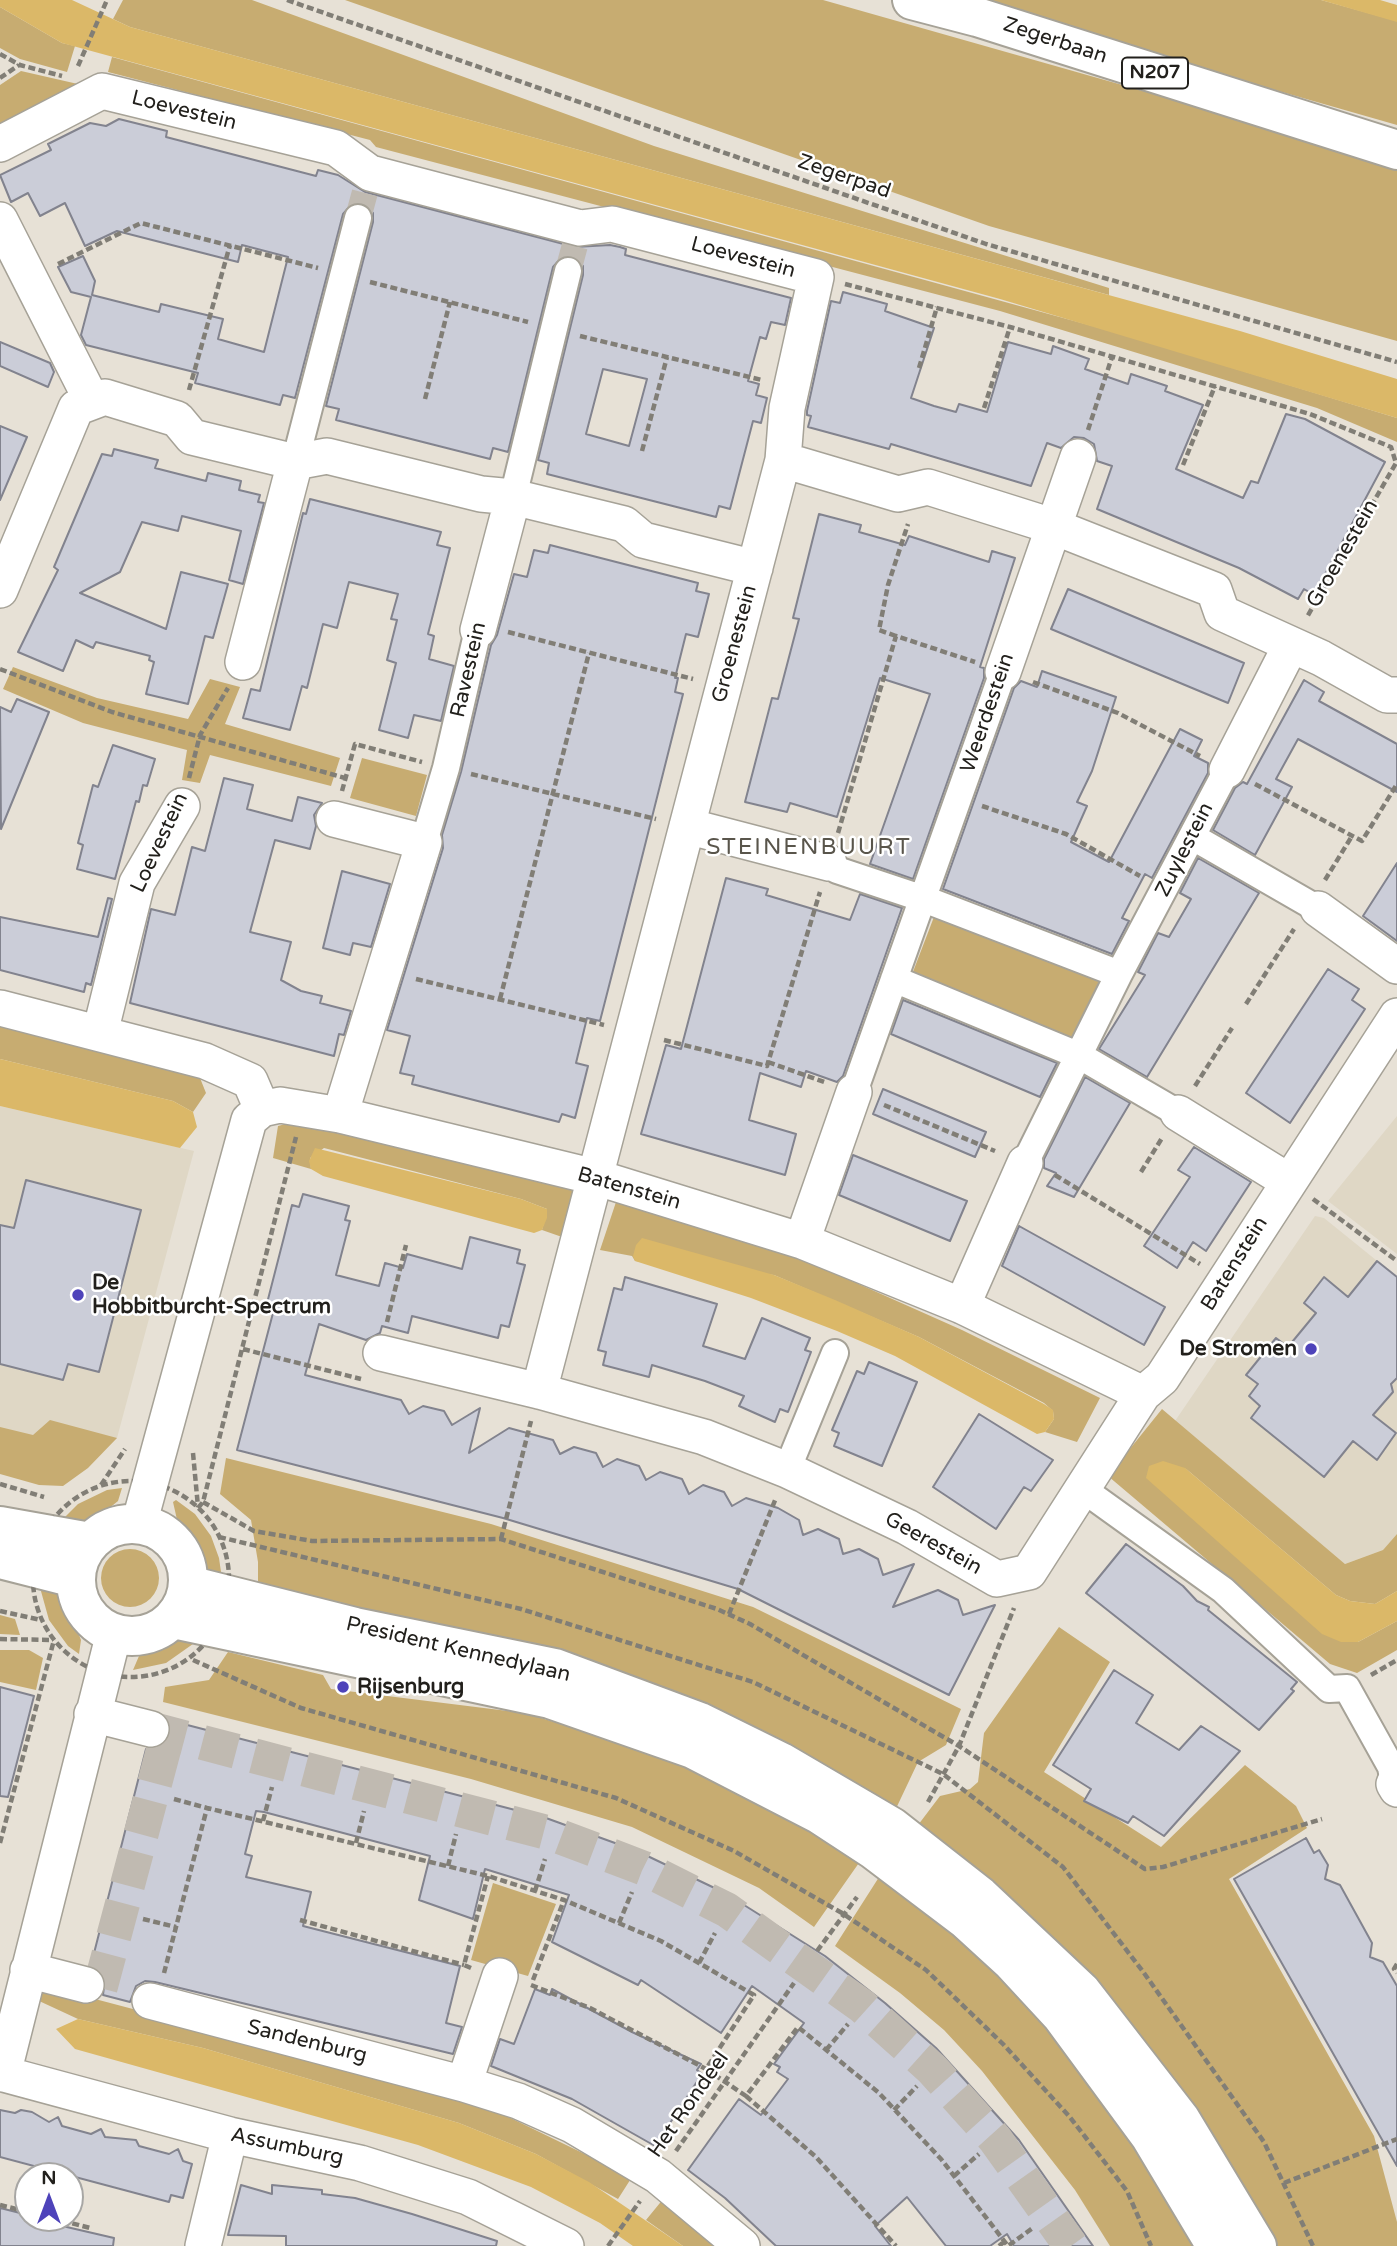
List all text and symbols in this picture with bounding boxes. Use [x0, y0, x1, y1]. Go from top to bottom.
street label: Zegerbaan [1000, 12, 1110, 70]
road number: N207 [1122, 58, 1188, 88]
street label: Loevestein [129, 86, 239, 136]
street label: Zegerpad [794, 149, 894, 205]
street label: Loevestein [688, 232, 798, 284]
street label: Groenestein [1302, 495, 1384, 613]
street label: Groenestein [707, 582, 763, 706]
street label: Ravestein [446, 620, 492, 720]
street label: Weerdestein [956, 650, 1020, 776]
street label: Loevestein [126, 789, 194, 897]
street label: Zuylestein [1151, 799, 1219, 901]
district label: STEINENBUURT [708, 834, 910, 862]
street label: Batenstein [574, 1162, 684, 1216]
street label: Batenstein [1196, 1212, 1274, 1316]
place label: De Hobbitburcht-Spectrum [92, 1270, 331, 1320]
marker: De Hobbitburcht-Spectrum [70, 1287, 86, 1303]
place label: De Stromen [1179, 1336, 1297, 1362]
marker: De Stromen [1303, 1341, 1319, 1357]
street label: Geerestein [880, 1507, 986, 1581]
street label: President Kennedylaan [343, 1612, 573, 1688]
place label: Rijsenburg [357, 1674, 464, 1700]
marker: Rijsenburg [335, 1679, 351, 1695]
street label: Sandenburg [245, 2015, 369, 2069]
street label: Het Rondeel [643, 2047, 735, 2163]
street label: Assumburg [228, 2123, 346, 2171]
north arrow [14, 2162, 84, 2232]
text: N [41, 2167, 57, 2189]

